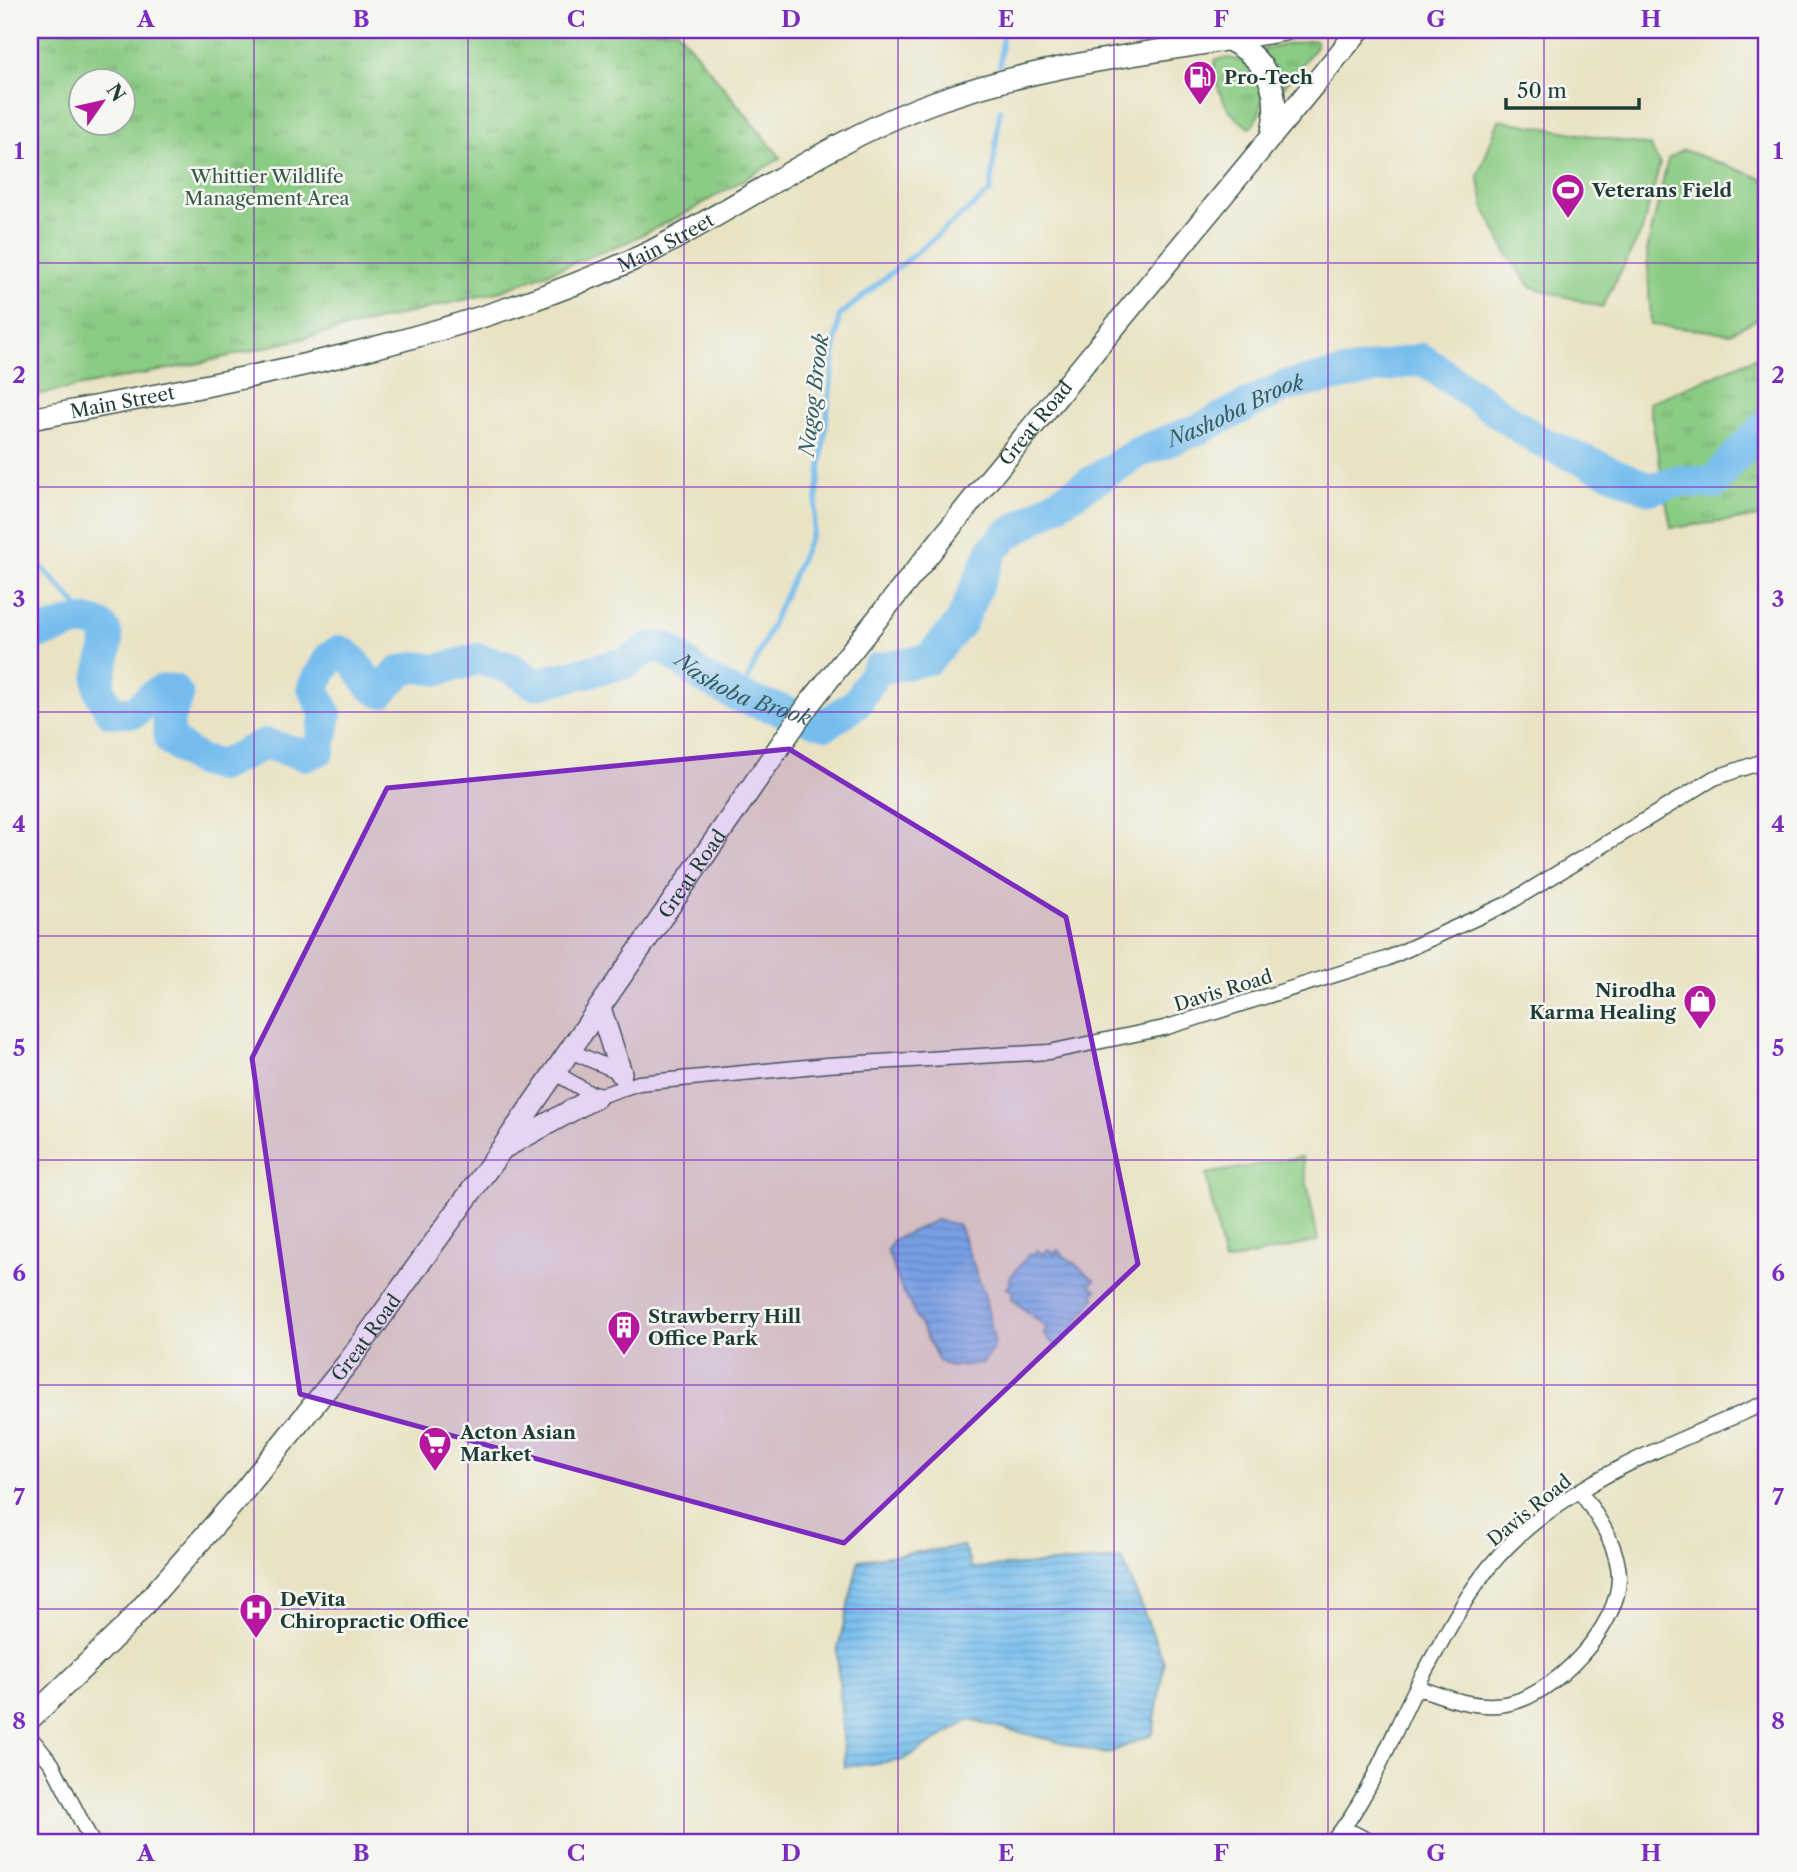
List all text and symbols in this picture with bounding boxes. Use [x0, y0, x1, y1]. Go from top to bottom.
text: A [136, 5, 156, 33]
text: B [352, 5, 370, 33]
text: C [567, 5, 585, 33]
text: D [781, 5, 801, 33]
text: E [998, 5, 1014, 33]
text: F [1213, 5, 1229, 33]
text: G [1426, 5, 1446, 33]
text: H [1641, 5, 1662, 33]
fuel station icon: Pro-Tech [1181, 58, 1219, 107]
north arrow [66, 66, 136, 136]
place label: Pro-Tech [1224, 66, 1313, 89]
scale bar [1506, 66, 1640, 110]
text: 50 m [1517, 78, 1567, 103]
text: N [102, 79, 130, 106]
text: 1 [14, 137, 25, 165]
text: 1 [1773, 137, 1784, 165]
park label: Whittier Wildlife Management Area [184, 165, 350, 210]
sports icon: Veterans Field [1549, 171, 1587, 220]
place label: Veterans Field [1591, 179, 1733, 202]
street label: Main Street [614, 208, 718, 277]
water label: Nagog Brook [793, 332, 833, 460]
text: 2 [12, 361, 26, 389]
text: 2 [1771, 361, 1785, 389]
water label: Nashoba Brook [1162, 370, 1306, 453]
street label: Great Road [994, 376, 1078, 470]
street label: Main Street [68, 381, 177, 423]
text: 3 [13, 585, 26, 613]
text: 3 [1772, 585, 1785, 613]
water label: Nashoba Brook [669, 646, 814, 730]
text: 4 [12, 810, 26, 838]
text: 4 [1771, 810, 1785, 838]
street label: Great Road [654, 825, 731, 923]
street label: Davis Road [1171, 965, 1275, 1016]
place label: Nirodha Karma Healing [1529, 979, 1677, 1024]
shop icon: Nirodha Karma Healing [1681, 982, 1719, 1031]
text: 5 [13, 1034, 25, 1062]
text: 5 [1772, 1034, 1784, 1062]
text: 6 [12, 1259, 26, 1287]
text: 6 [1771, 1259, 1785, 1287]
street label: Great Road [327, 1289, 406, 1386]
place label: Strawberry Hill Office Park [648, 1305, 801, 1350]
building icon: Strawberry Hill Office Park [605, 1308, 643, 1357]
place label: Acton Asian Market [459, 1421, 576, 1466]
supermarket icon: Acton Asian Market [416, 1424, 454, 1473]
street label: Davis Road [1483, 1469, 1576, 1551]
text: 7 [13, 1483, 25, 1511]
text: 7 [1772, 1483, 1784, 1511]
place label: DeVita Chiropractic Office [280, 1588, 469, 1633]
hospital icon: DeVita Chiropractic Office [237, 1591, 275, 1640]
text: 8 [12, 1707, 26, 1735]
text: 8 [1771, 1707, 1785, 1735]
text: A [136, 1839, 156, 1867]
text: B [352, 1839, 370, 1867]
text: C [567, 1839, 585, 1867]
text: D [781, 1839, 801, 1867]
text: E [998, 1839, 1014, 1867]
text: F [1213, 1839, 1229, 1867]
text: G [1426, 1839, 1446, 1867]
text: H [1641, 1839, 1662, 1867]

